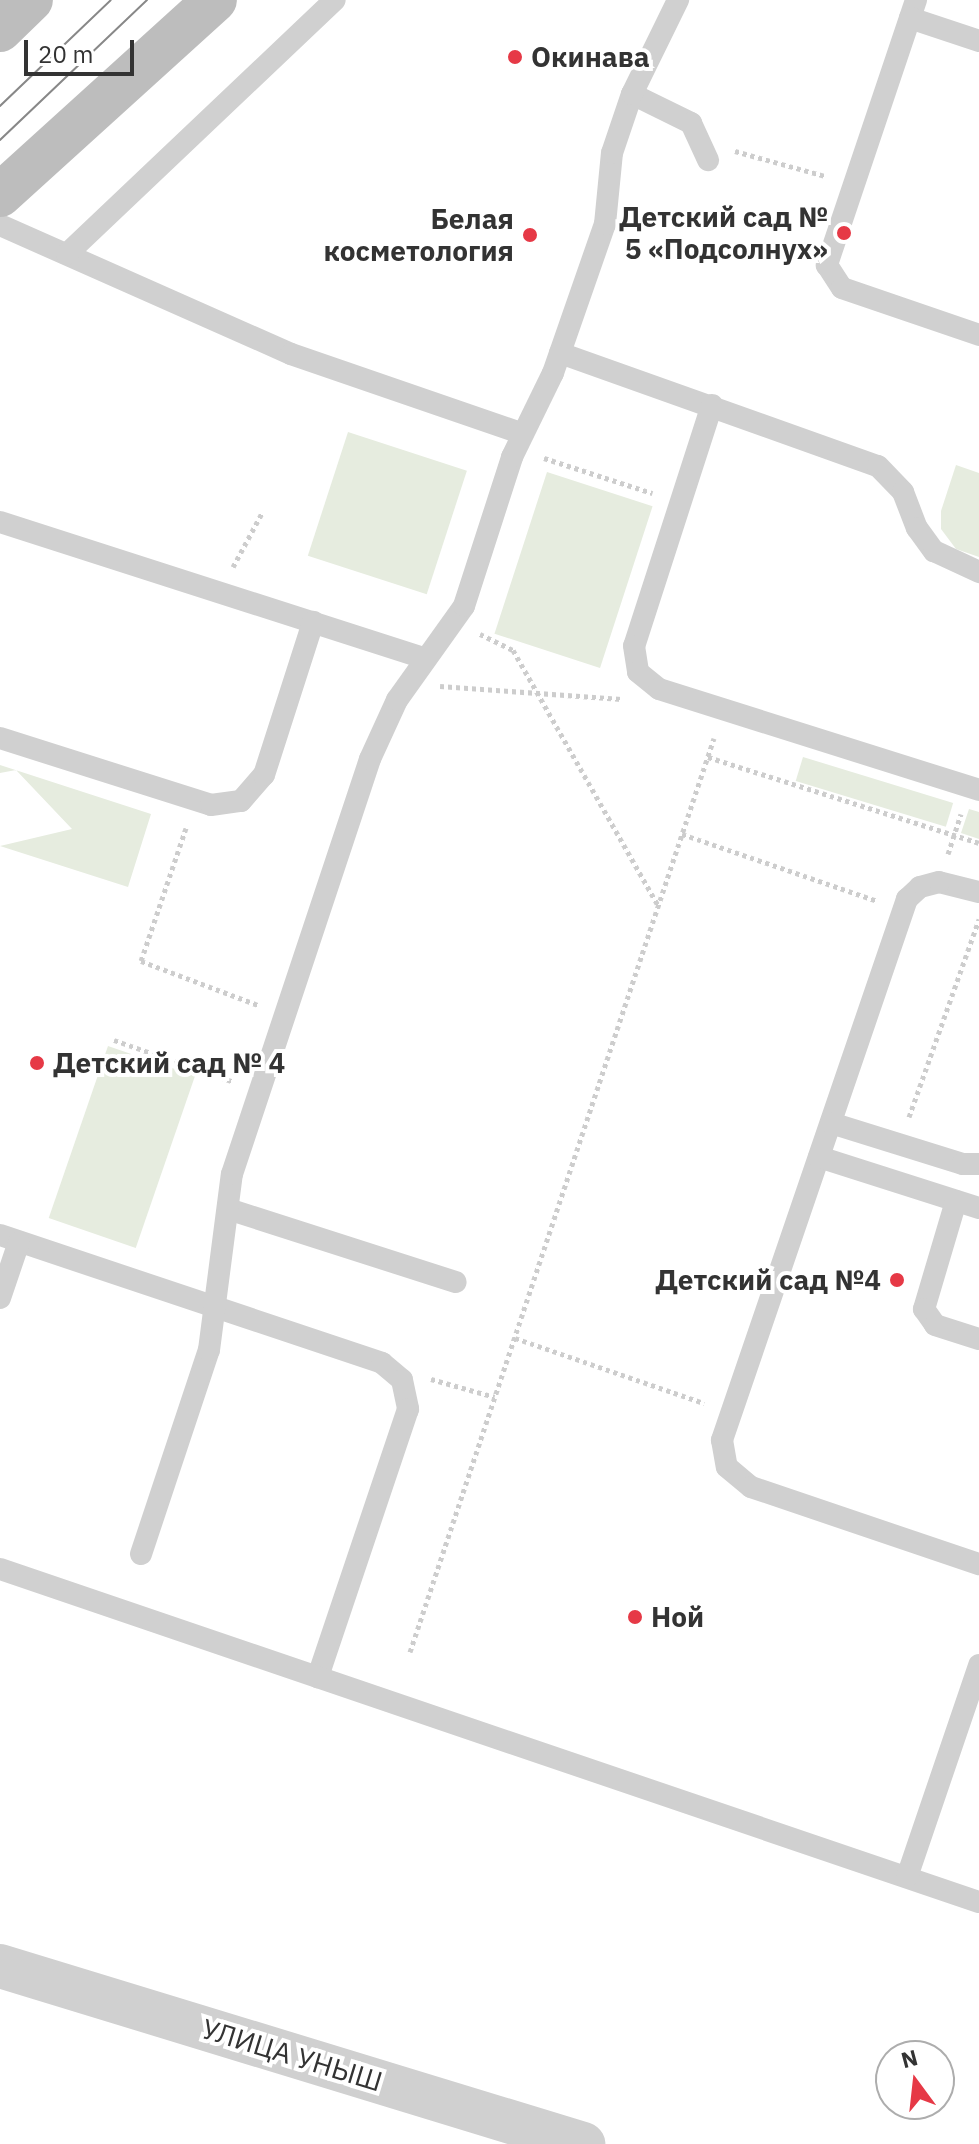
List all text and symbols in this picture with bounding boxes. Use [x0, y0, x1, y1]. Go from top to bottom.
scale bar [28, 24, 138, 74]
text: 20 m [38, 38, 93, 70]
place label: Окинава [531, 40, 650, 74]
marker: Окинава [506, 48, 524, 66]
place label: Детский сад № 5 «Подсолнух» [619, 200, 828, 266]
place label: Белая косметология [324, 202, 514, 268]
marker: Детский сад № 5 «Подсолнух» [835, 224, 853, 242]
marker: Белая косметология [521, 226, 539, 244]
place label: Детский сад № 4 [53, 1046, 285, 1080]
marker: Детский сад № 4 [28, 1054, 46, 1072]
place label: Детский сад №4 [655, 1263, 881, 1297]
marker: Детский сад №4 [888, 1271, 906, 1289]
place label: Ной [651, 1600, 704, 1634]
marker: Ной [626, 1608, 644, 1626]
street label: УЛИЦА УНЫШ [198, 2012, 386, 2098]
north arrow [875, 2040, 955, 2120]
text: N [898, 2042, 921, 2074]

